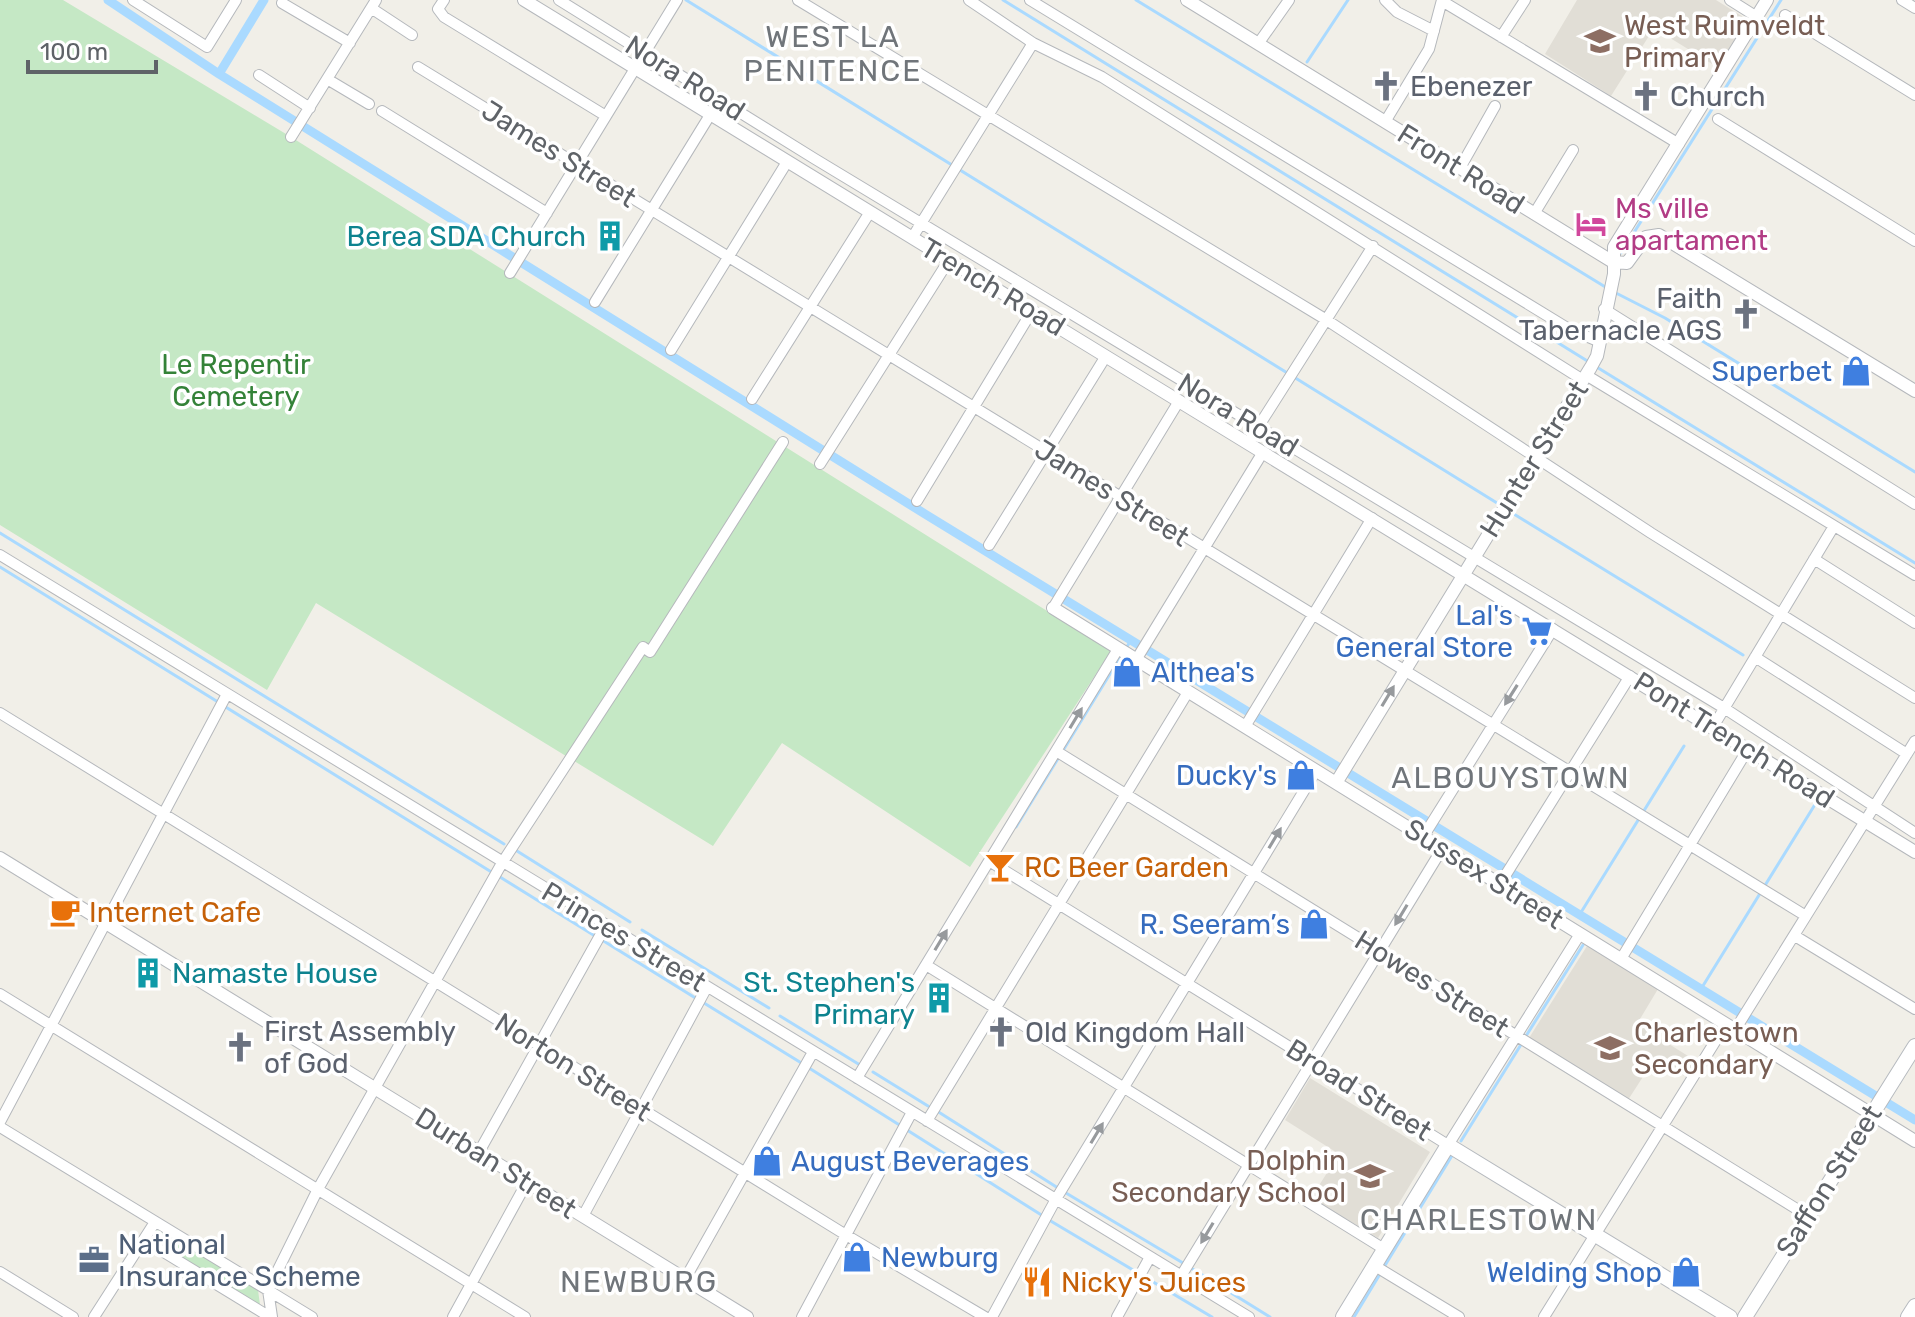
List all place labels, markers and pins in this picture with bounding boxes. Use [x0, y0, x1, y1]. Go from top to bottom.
place label: West Ruimveldt Primary [1624, 9, 1825, 74]
school or university icon: West Ruimveldt Primary [1583, 24, 1617, 58]
church icon: Ebenezer [1369, 69, 1403, 103]
place label: Ebenezer [1410, 70, 1533, 103]
church icon: Church [1629, 79, 1663, 113]
place label: Church [1670, 80, 1765, 113]
place label: Ms ville apartament [1615, 192, 1768, 257]
hotel icon: Ms ville apartament [1574, 207, 1608, 241]
building icon: Berea SDA Church [593, 219, 627, 253]
place label: Berea SDA Church [347, 220, 586, 253]
place label: Faith Tabernacle AGS [1519, 282, 1722, 347]
church icon: Faith Tabernacle AGS [1729, 297, 1763, 331]
shop icon: Superbet [1839, 354, 1873, 388]
place label: Superbet [1712, 355, 1832, 388]
place label: Lal's General Store [1336, 599, 1513, 664]
supermarket icon: Lal's General Store [1520, 614, 1554, 648]
shop icon: Althea's [1110, 655, 1144, 689]
place label: Althea's [1151, 656, 1255, 689]
shop icon: Ducky's [1284, 758, 1318, 792]
place label: Ducky's [1176, 759, 1277, 792]
bar icon: RC Beer Garden [983, 850, 1017, 884]
place label: RC Beer Garden [1024, 851, 1229, 884]
cafe icon: Internet Cafe [48, 895, 82, 929]
place label: Internet Cafe [89, 896, 261, 929]
shop icon: R. Seeram’s [1297, 907, 1331, 941]
place label: R. Seeram’s [1139, 908, 1290, 941]
building icon: Namaste House [131, 956, 165, 990]
place label: Namaste House [172, 957, 378, 990]
place label: St. Stephen's Primary [743, 966, 915, 1031]
building icon: St. Stephen's Primary [922, 981, 956, 1015]
place label: First Assembly of God [264, 1015, 456, 1080]
church icon: Old Kingdom Hall [984, 1015, 1018, 1049]
place label: Old Kingdom Hall [1025, 1016, 1245, 1049]
place label: Charlestown Secondary [1634, 1016, 1799, 1081]
church icon: First Assembly of God [223, 1030, 257, 1064]
school or university icon: Charlestown Secondary [1593, 1031, 1627, 1065]
shop icon: August Beverages [750, 1144, 784, 1178]
place label: Dolphin Secondary School [1111, 1144, 1346, 1209]
place label: August Beverages [791, 1145, 1029, 1178]
school or university icon: Dolphin Secondary School [1353, 1159, 1387, 1193]
place label: National Insurance Scheme [118, 1228, 361, 1293]
shop icon: Newburg [840, 1240, 874, 1274]
place label: Newburg [881, 1241, 999, 1274]
office icon: National Insurance Scheme [77, 1243, 111, 1277]
shop icon: Welding Shop [1669, 1255, 1703, 1289]
place label: Welding Shop [1486, 1256, 1662, 1289]
restaurant icon: Nicky's Juices [1020, 1265, 1054, 1299]
place label: Nicky's Juices [1061, 1266, 1246, 1299]

